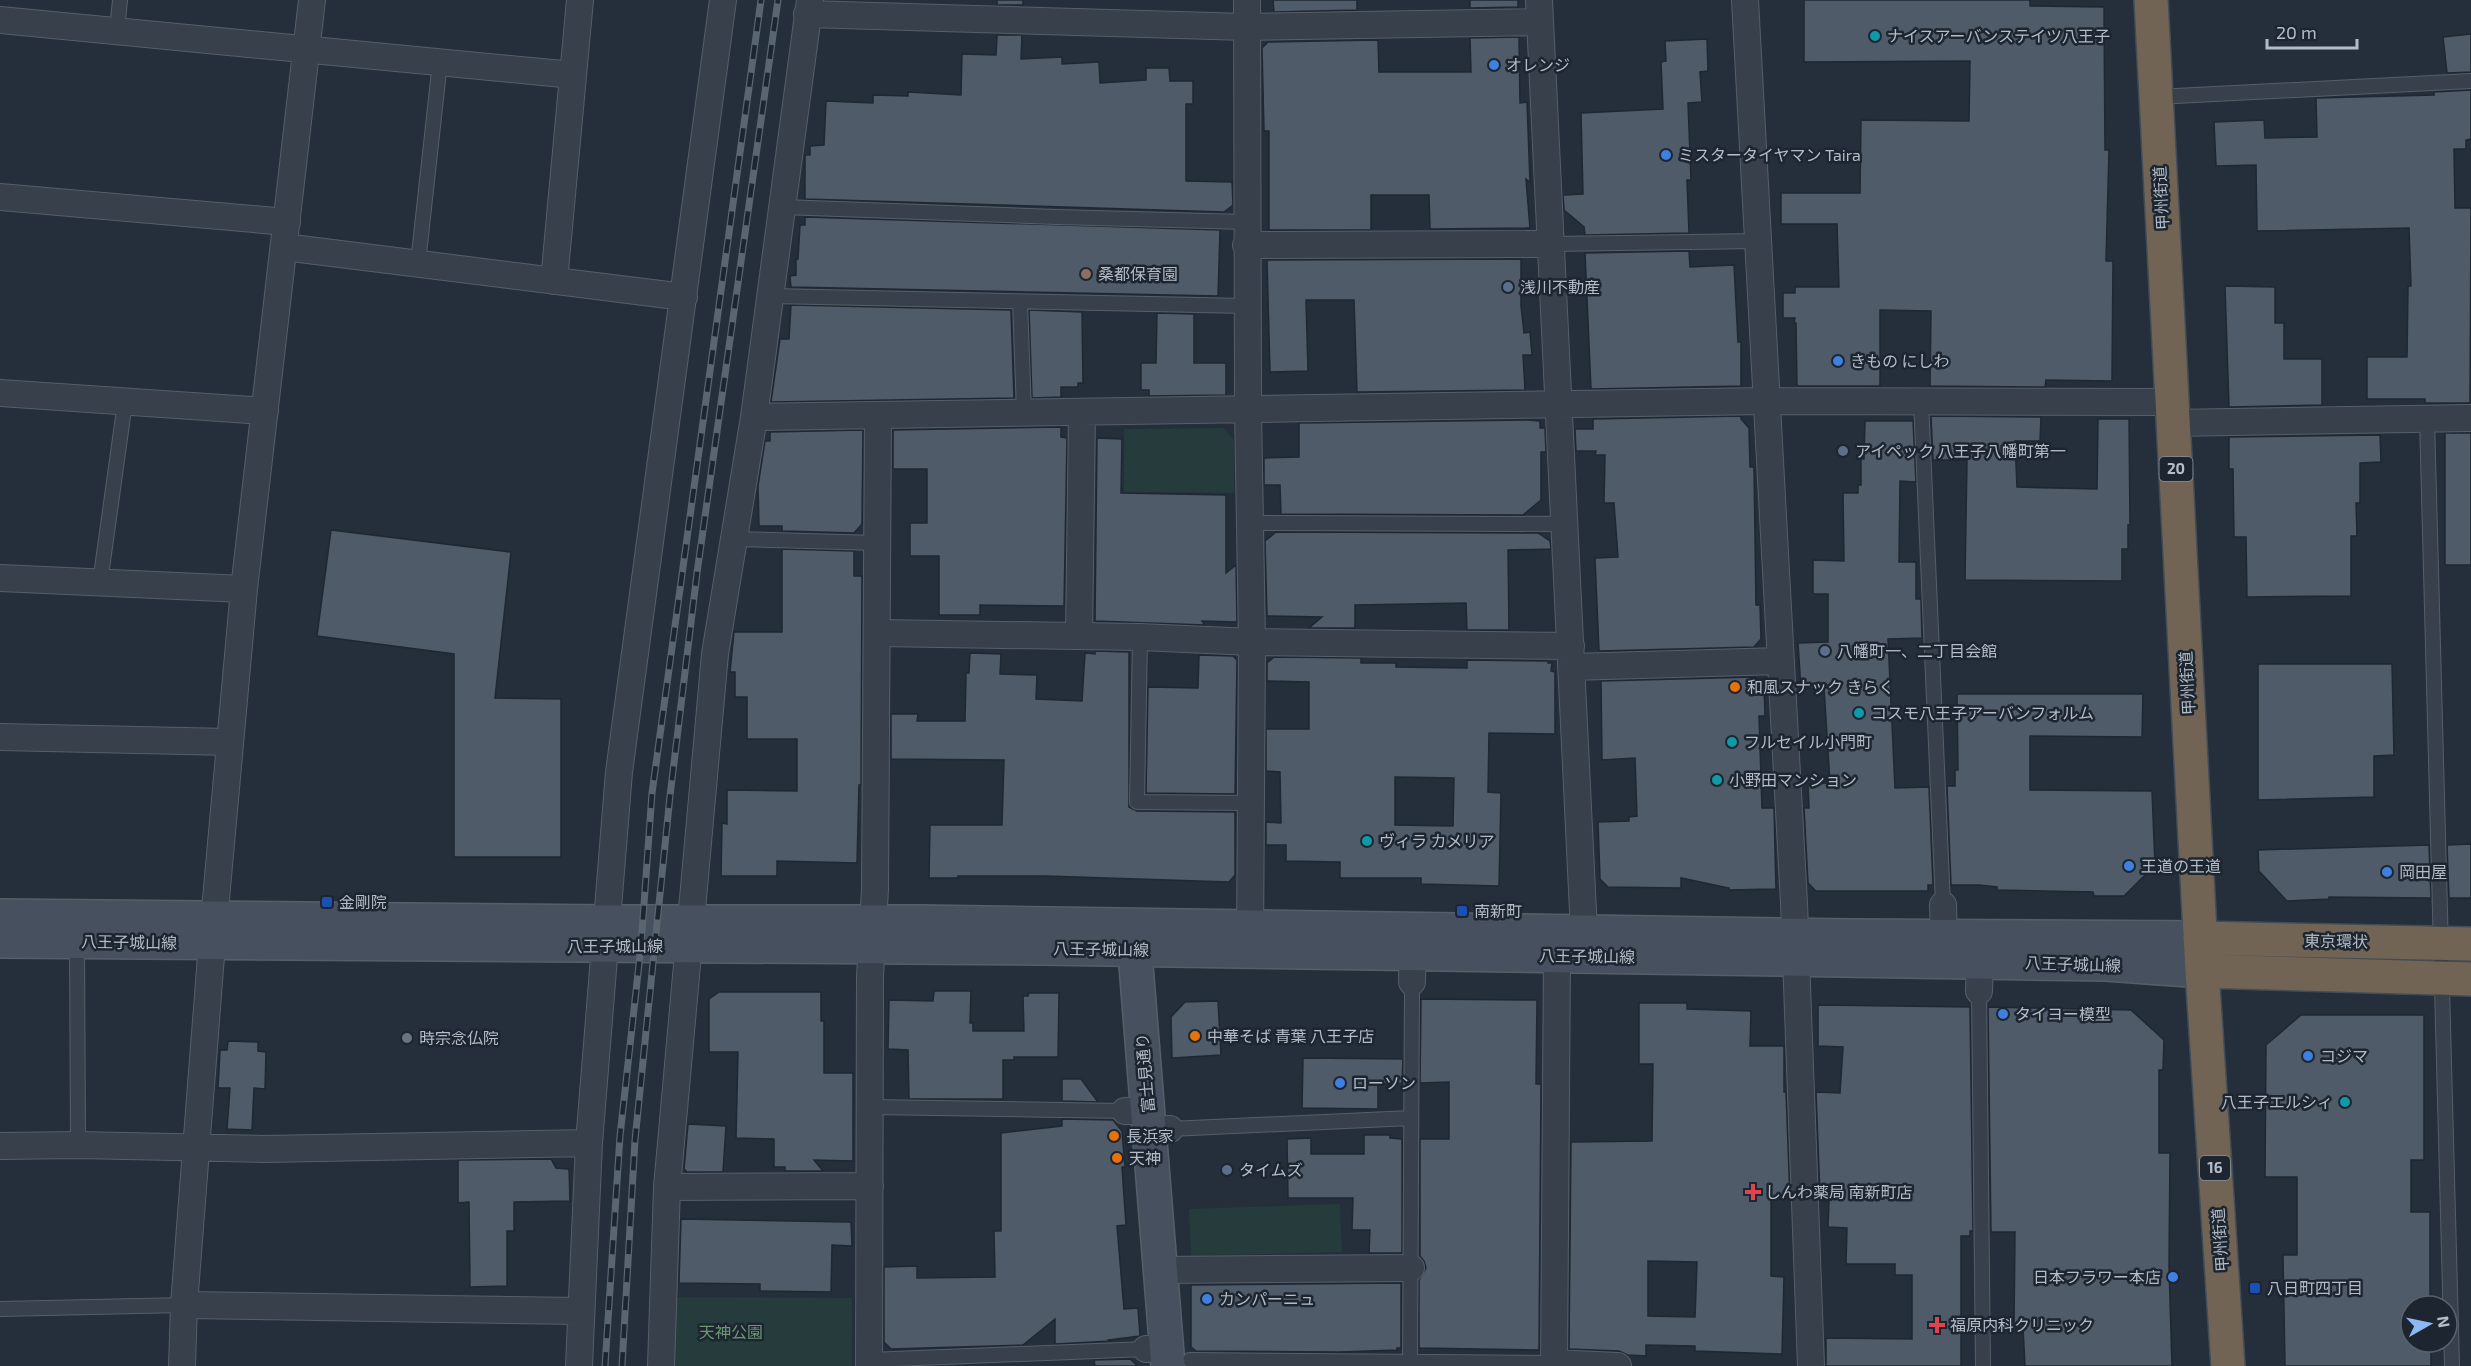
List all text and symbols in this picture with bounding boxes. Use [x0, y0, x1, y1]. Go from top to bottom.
scale bar [2267, 12, 2357, 50]
text: 20 m [2276, 21, 2317, 43]
place label: ナイスアーバンステイツ八王子 [1887, 26, 2110, 45]
marker: ナイスアーバンステイツ八王子 [1868, 29, 1882, 43]
place label: オレンジ [1506, 55, 1570, 74]
marker: オレンジ [1487, 58, 1501, 72]
place label: ミスタータイヤマン Taira [1678, 145, 1861, 164]
marker: ミスタータイヤマン Taira [1659, 148, 1673, 162]
street label: 甲州街道 [2149, 166, 2172, 230]
place label: 桑都保育園 [1098, 264, 1178, 283]
marker: 桑都保育園 [1079, 267, 1093, 281]
place label: 浅川不動産 [1520, 277, 1600, 296]
marker: 浅川不動産 [1501, 280, 1515, 294]
place label: きもの にしわ [1850, 351, 1950, 370]
marker: きもの にしわ [1831, 354, 1845, 368]
place label: アイペック 八王子八幡町第一 [1855, 441, 2066, 460]
marker: アイペック 八王子八幡町第一 [1836, 444, 1850, 458]
road number: 20 [2160, 457, 2192, 481]
place label: 八幡町一、二丁目会館 [1837, 641, 1997, 660]
marker: 八幡町一、二丁目会館 [1818, 644, 1832, 658]
street label: 甲州街道 [2175, 651, 2198, 715]
place label: 和風スナック きらく [1747, 677, 1895, 696]
marker: 和風スナック きらく [1728, 680, 1742, 694]
place label: コスモ八王子アーバンフォルム [1871, 703, 2094, 722]
marker: コスモ八王子アーバンフォルム [1852, 706, 1866, 720]
place label: フルセイル小門町 [1744, 732, 1872, 751]
marker: フルセイル小門町 [1725, 735, 1739, 749]
place label: 小野田マンション [1729, 770, 1857, 789]
marker: 小野田マンション [1710, 773, 1724, 787]
place label: ヴィラ カメリア [1379, 831, 1495, 850]
marker: ヴィラ カメリア [1360, 834, 1374, 848]
place label: 王道の王道 [2141, 856, 2221, 875]
marker: 王道の王道 [2122, 859, 2136, 873]
place label: 岡田屋 [2399, 862, 2447, 881]
marker: 岡田屋 [2380, 865, 2394, 879]
place label: 金剛院 [339, 892, 387, 911]
marker: 金剛院 [320, 895, 334, 909]
place label: 南新町 [1474, 901, 1522, 920]
marker: 南新町 [1455, 904, 1469, 918]
street label: 東京環状 [2304, 930, 2368, 951]
street label: 八王子城山線 [81, 931, 177, 952]
street label: 八王子城山線 [567, 936, 663, 955]
street label: 八王子城山線 [1053, 938, 1149, 959]
street label: 八王子城山線 [1539, 945, 1635, 966]
street label: 八王子城山線 [2025, 952, 2121, 975]
place label: タイヨー模型 [2015, 1004, 2111, 1023]
marker: タイヨー模型 [1996, 1007, 2010, 1021]
place label: 中華そば 青葉 八王子店 [1207, 1026, 1374, 1045]
place label: 時宗念仏院 [419, 1028, 499, 1047]
marker: 中華そば 青葉 八王子店 [1188, 1029, 1202, 1043]
marker: 時宗念仏院 [400, 1031, 414, 1045]
street label: 富士見通り [1132, 1032, 1157, 1114]
place label: コジマ [2320, 1046, 2368, 1065]
marker: コジマ [2301, 1049, 2315, 1063]
place label: ローソン [1352, 1073, 1416, 1092]
marker: ローソン [1333, 1076, 1347, 1090]
place label: 八王子エルシィ [2221, 1092, 2333, 1111]
marker: 八王子エルシィ [2338, 1095, 2352, 1109]
place label: 長浜家 [1126, 1126, 1174, 1145]
marker: 長浜家 [1107, 1129, 1121, 1143]
place label: 天神 [1129, 1148, 1161, 1167]
marker: 天神 [1110, 1151, 1124, 1165]
road number: 16 [2200, 1156, 2230, 1180]
place label: タイムズ [1239, 1160, 1303, 1179]
marker: タイムズ [1220, 1163, 1234, 1177]
place label: しんわ薬局 南新町店 [1765, 1182, 1913, 1201]
marker: しんわ薬局 南新町店 [1746, 1185, 1760, 1199]
street label: 甲州街道 [2208, 1207, 2231, 1273]
place label: 日本フラワー本店 [2033, 1267, 2161, 1286]
marker: 日本フラワー本店 [2166, 1270, 2180, 1284]
place label: 八日町四丁目 [2267, 1278, 2363, 1297]
marker: 八日町四丁目 [2248, 1281, 2262, 1295]
place label: カンパーニュ [1219, 1289, 1315, 1308]
marker: カンパーニュ [1200, 1292, 1214, 1306]
north arrow [2399, 1294, 2459, 1354]
text: N [2434, 1314, 2455, 1329]
place label: 福原内科クリニック [1950, 1315, 2094, 1334]
marker: 福原内科クリニック [1928, 1316, 1946, 1334]
park label: 天神公園 [699, 1322, 763, 1341]

